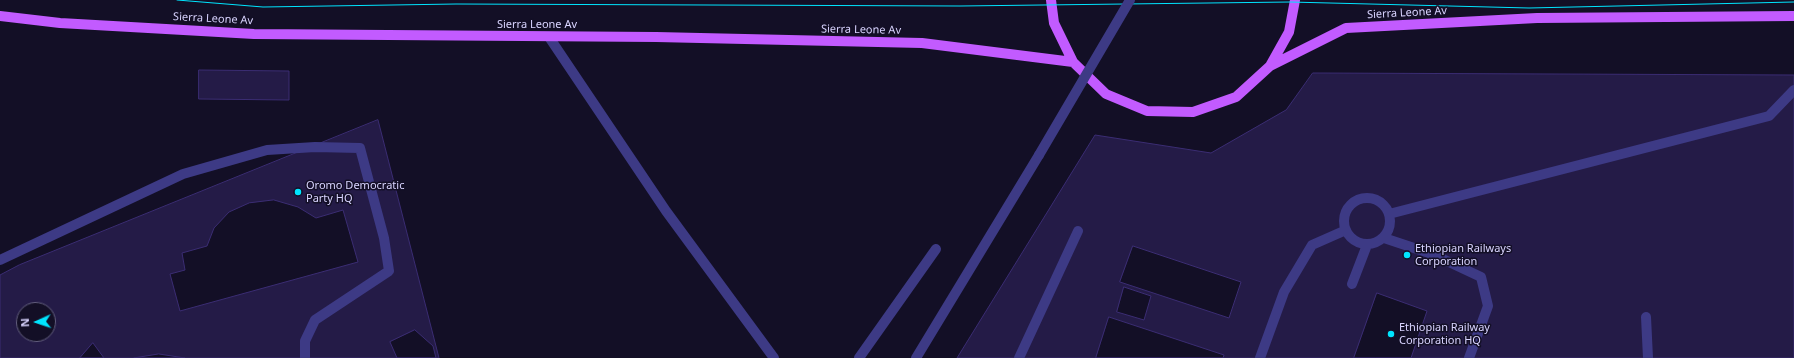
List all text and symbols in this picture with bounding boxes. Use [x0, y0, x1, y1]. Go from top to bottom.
street label: Sierra Leone Av [1367, 4, 1447, 22]
street label: Sierra Leone Av [173, 10, 253, 28]
street label: Sierra Leone Av [497, 18, 577, 32]
street label: Sierra Leone Av [821, 23, 901, 37]
place label: Oromo Democratic Party HQ [306, 179, 404, 205]
marker: Oromo Democratic Party HQ [293, 187, 303, 197]
place label: Ethiopian Railways Corporation [1415, 242, 1511, 268]
marker: Ethiopian Railways Corporation [1402, 250, 1412, 260]
north arrow [16, 302, 56, 342]
text: N [17, 318, 32, 327]
place label: Ethiopian Railway Corporation HQ [1399, 321, 1490, 347]
marker: Ethiopian Railway Corporation HQ [1386, 329, 1396, 339]

